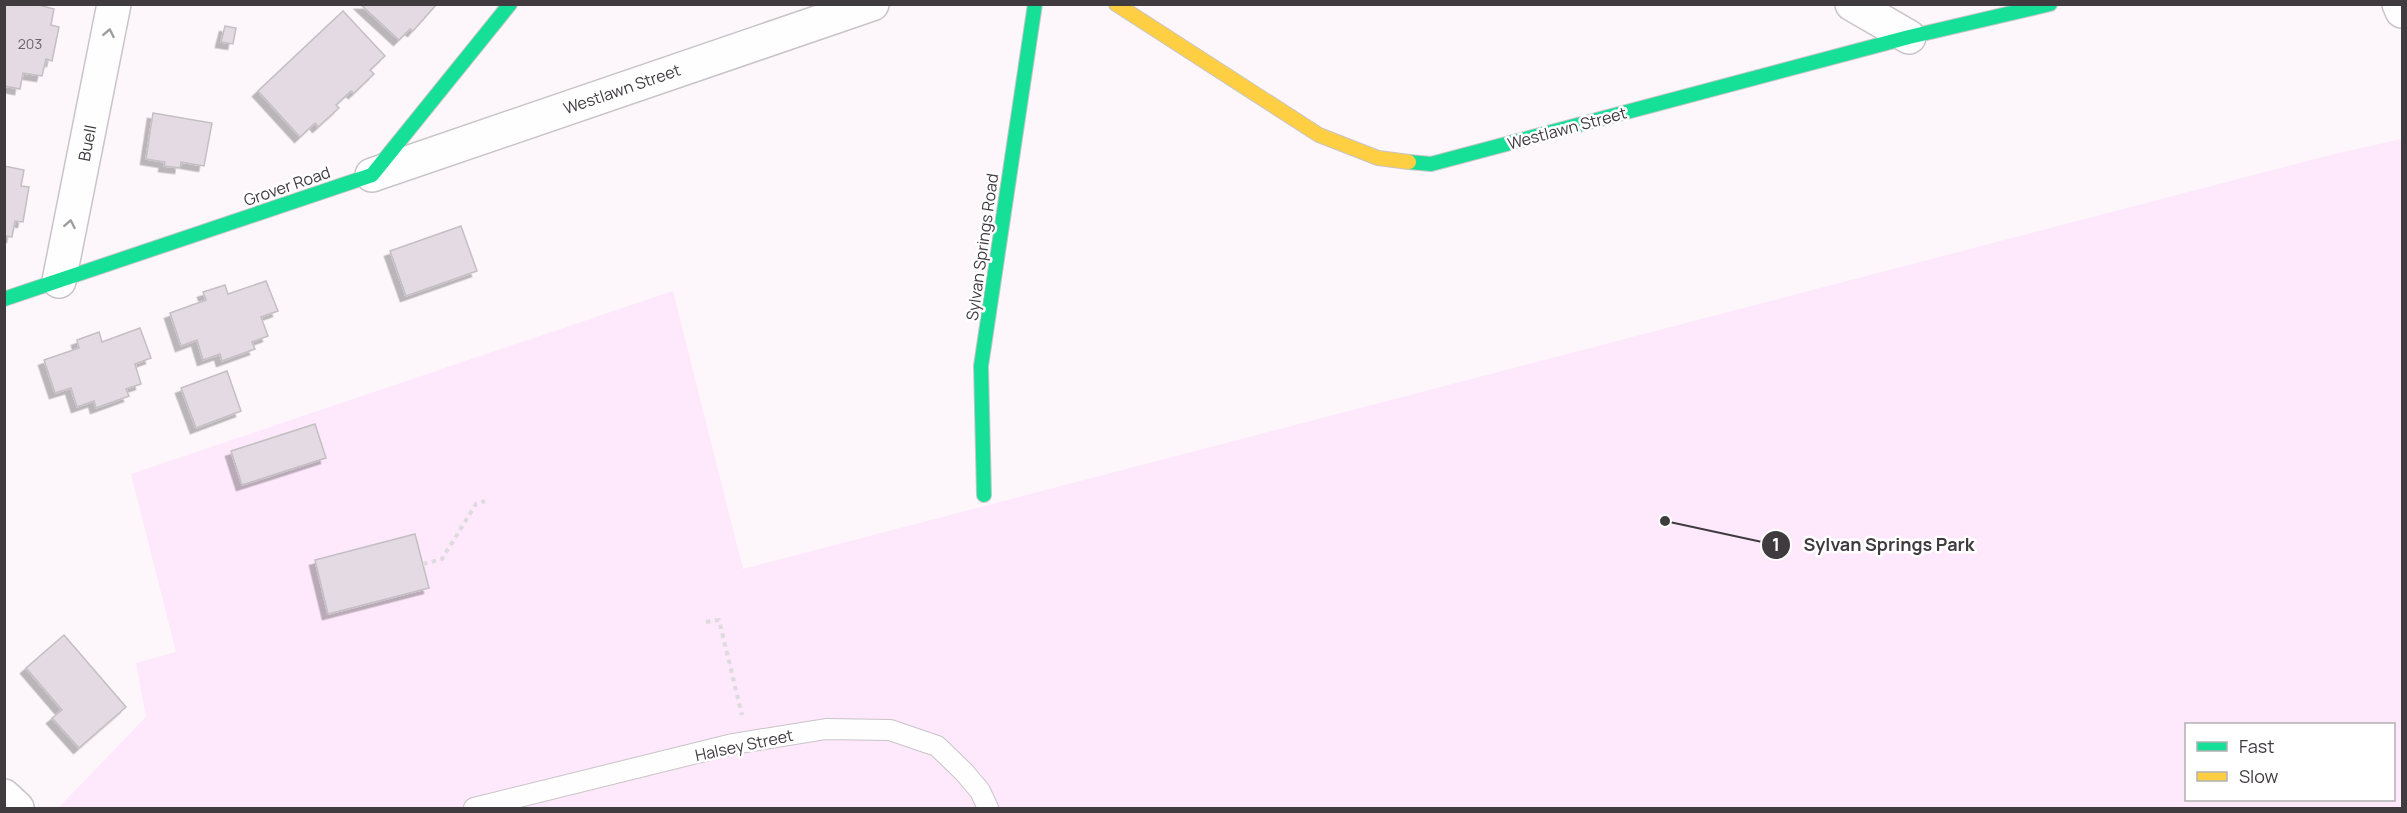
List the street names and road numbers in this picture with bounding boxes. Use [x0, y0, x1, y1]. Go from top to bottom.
street label: Westlawn Street [561, 59, 683, 119]
street label: Westlawn Street [1505, 102, 1629, 154]
street label: Buell [73, 123, 101, 163]
street label: Grover Road [241, 161, 333, 211]
street label: Sylvan Springs Road [961, 172, 1003, 322]
street label: Halsey Street [693, 724, 795, 766]

